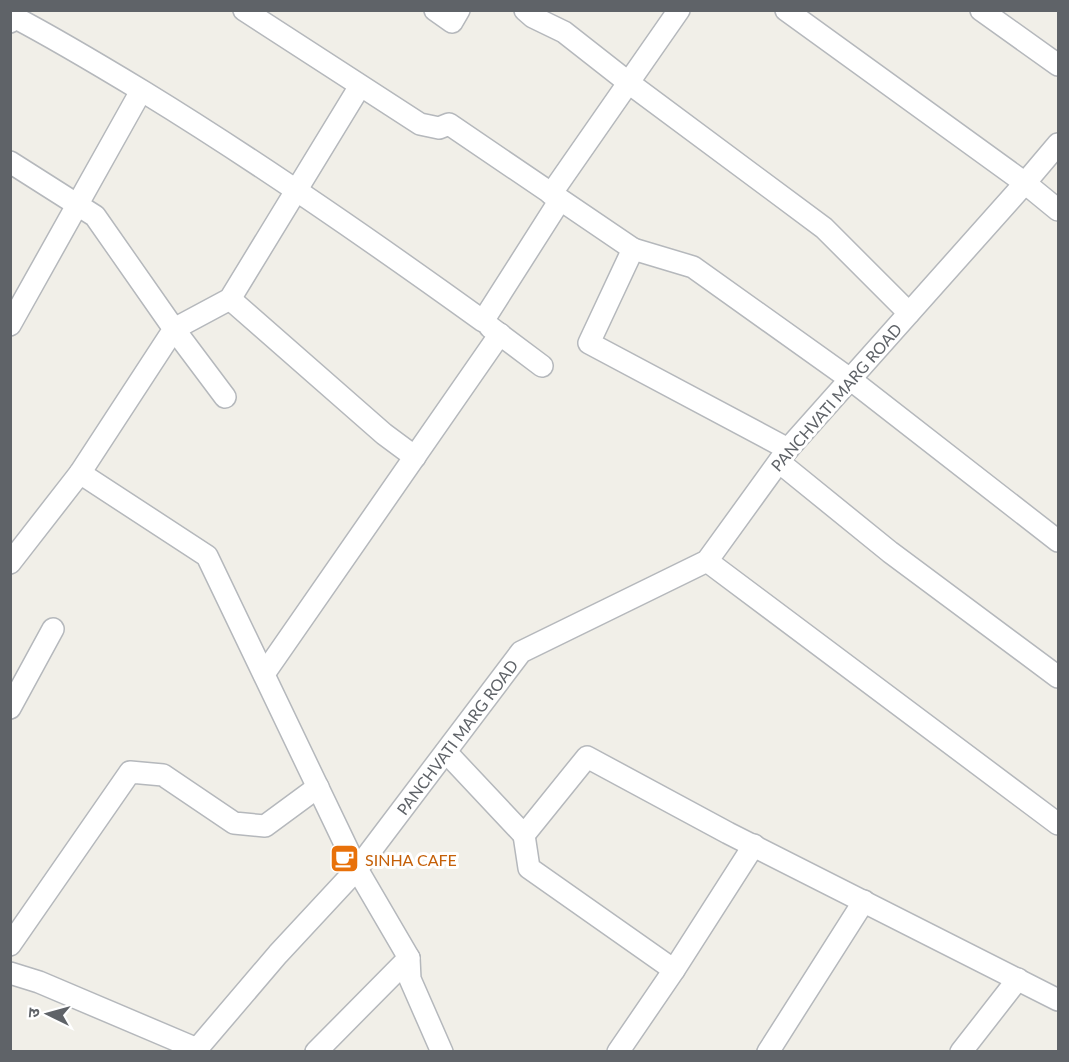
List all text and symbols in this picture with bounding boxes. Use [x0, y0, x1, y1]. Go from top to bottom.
street label: PANCHVATI MARG ROAD [767, 319, 905, 475]
street label: PANCHVATI MARG ROAD [392, 656, 522, 818]
cafe icon: SINHA CAFE [328, 843, 360, 875]
place label: SINHA CAFE [365, 850, 457, 869]
north arrow [18, 984, 78, 1044]
text: उ [23, 1007, 42, 1018]

